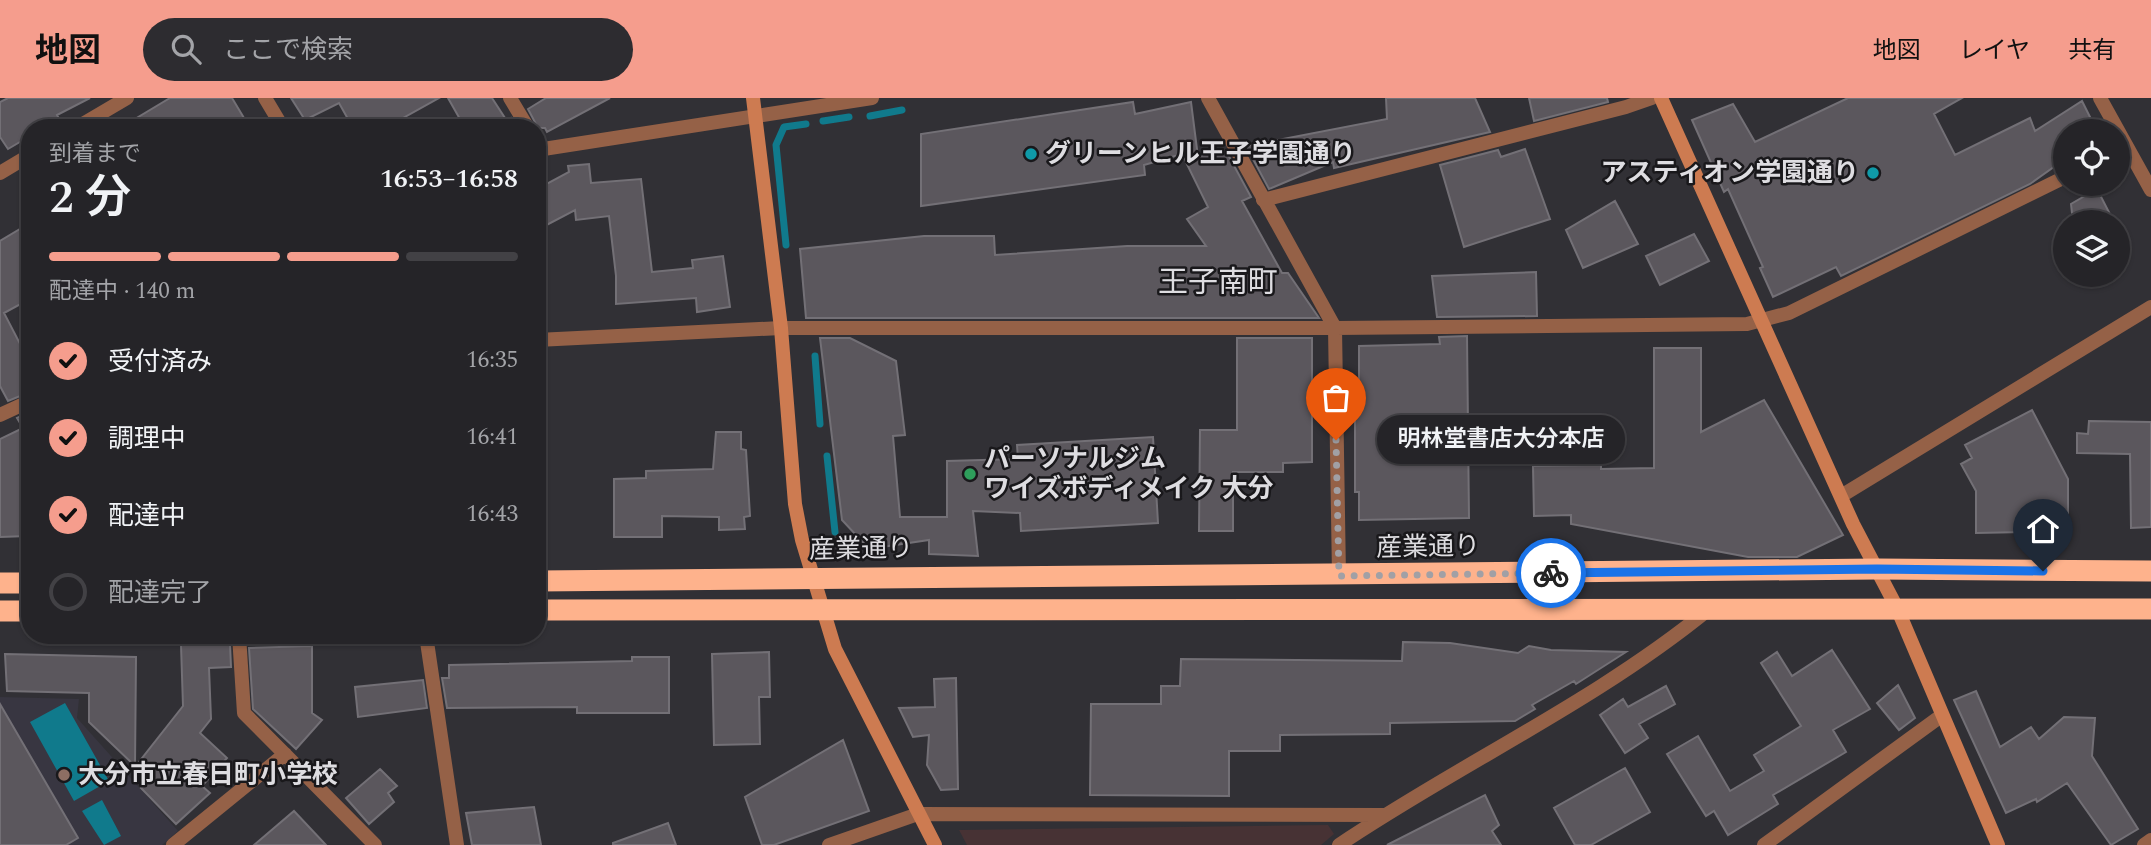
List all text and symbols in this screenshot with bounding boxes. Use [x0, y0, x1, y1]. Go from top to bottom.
search box [143, 18, 633, 81]
text: 地図 [35, 26, 101, 76]
icon: search [167, 30, 205, 68]
text: ここで検索 [223, 30, 353, 70]
text: 地図 [1873, 33, 1921, 69]
text: レイヤ [1959, 33, 2030, 69]
text: 共有 [2068, 33, 2116, 69]
map controls [2053, 119, 2130, 287]
button: locate [2053, 119, 2130, 196]
place label: グリーンヒル王子学園通り [1045, 134, 1356, 174]
text: 到着まで [49, 137, 141, 172]
marker: グリーンヒル王子学園通り [1023, 146, 1039, 162]
place label: アスティオン学園通り [1601, 153, 1859, 193]
text: 16:53–16:58 [380, 159, 518, 199]
text: 2 分 [49, 163, 131, 233]
marker: アスティオン学園通り [1865, 165, 1881, 181]
button: layers [2053, 210, 2130, 287]
district label: 王子南町 [1158, 260, 1278, 306]
text: 配達中 · 140 m [49, 274, 195, 309]
icon: check [49, 342, 87, 380]
text: 受付済み [108, 342, 212, 382]
text: 16:35 [466, 343, 518, 378]
pin [1306, 368, 1366, 440]
icon: bag [1317, 379, 1355, 417]
callout: 明林堂書店大分本店 [1378, 416, 1626, 464]
icon: check [49, 419, 87, 457]
text: 調理中 [108, 419, 186, 459]
text: 16:41 [466, 420, 518, 455]
text: 明林堂書店大分本店 [1398, 422, 1605, 457]
place label: パーソナルジム ワイズボディメイク 大分 [984, 439, 1273, 509]
marker: パーソナルジム ワイズボディメイク 大分 [962, 466, 978, 482]
icon: check [49, 496, 87, 534]
text: 配達中 [108, 496, 186, 536]
text: 16:43 [466, 497, 518, 532]
pin [2013, 499, 2073, 571]
icon: home [2024, 510, 2062, 548]
street label: 産業通り [1376, 526, 1480, 568]
street label: 産業通り [809, 528, 913, 570]
courier [1516, 538, 1586, 608]
icon: bike [1532, 554, 1570, 592]
text: 配達完了 [108, 573, 212, 613]
place label: 大分市立春日町小学校 [78, 755, 338, 795]
marker: 大分市立春日町小学校 [56, 767, 72, 783]

